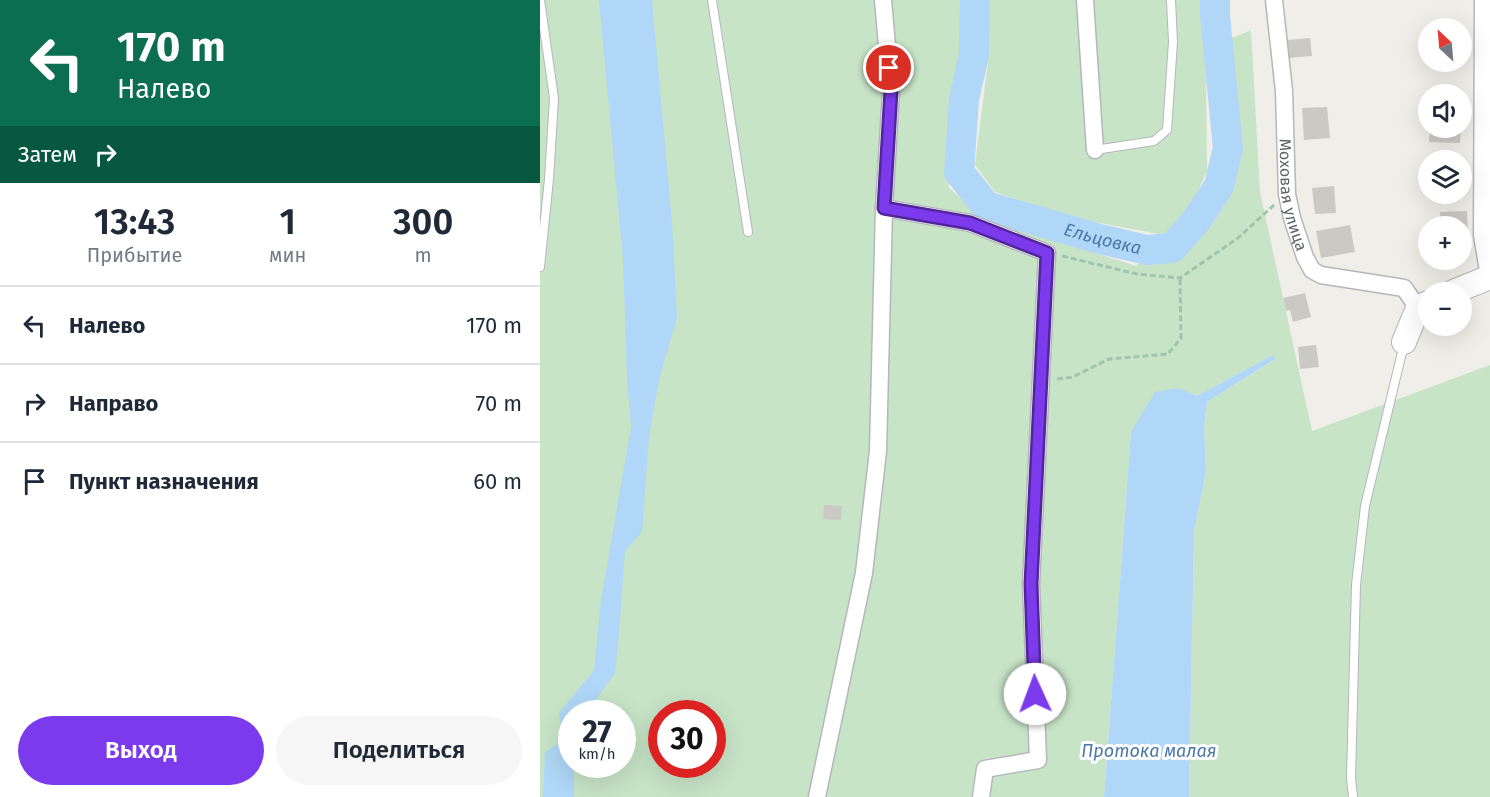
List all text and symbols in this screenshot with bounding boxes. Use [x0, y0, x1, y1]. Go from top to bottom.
north arrow [1418, 18, 1472, 72]
map controls [1418, 18, 1472, 336]
text: 170 m [117, 22, 226, 72]
icon: left [18, 24, 96, 102]
pin [863, 42, 914, 93]
icon: arrive [872, 51, 905, 84]
text: Налево [117, 73, 211, 105]
button: sound [1418, 84, 1472, 138]
icon: right [89, 138, 122, 171]
street label: Моховая улица [1276, 138, 1312, 253]
text: Затем [18, 141, 77, 168]
button: layers [1418, 150, 1472, 204]
text: 13:43 [94, 200, 175, 244]
text: 1 [279, 200, 296, 244]
text: 300 [393, 200, 453, 244]
button: + [1418, 216, 1472, 270]
water label: Ельцовка [1061, 218, 1144, 259]
text: Прибытие [87, 243, 182, 267]
text: мин [269, 243, 306, 267]
text: m [415, 243, 432, 267]
button: − [1418, 282, 1472, 336]
icon: left [18, 309, 51, 342]
text: Налево [69, 312, 145, 339]
text: 170 m [466, 312, 522, 339]
icon: right [18, 387, 51, 420]
text: Направо [69, 390, 158, 417]
text: 70 m [476, 390, 522, 417]
icon: arrive [18, 465, 51, 498]
text: Пункт назначения [69, 468, 259, 495]
text: 60 m [473, 468, 522, 495]
position arrow [1003, 662, 1067, 726]
speed limit sign: 30 [648, 700, 726, 778]
text: 27 [582, 714, 612, 750]
button: Выход [18, 716, 264, 785]
button: Поделиться [276, 716, 522, 785]
water label: Протока малая [1081, 740, 1217, 762]
text: km/h [578, 745, 616, 763]

